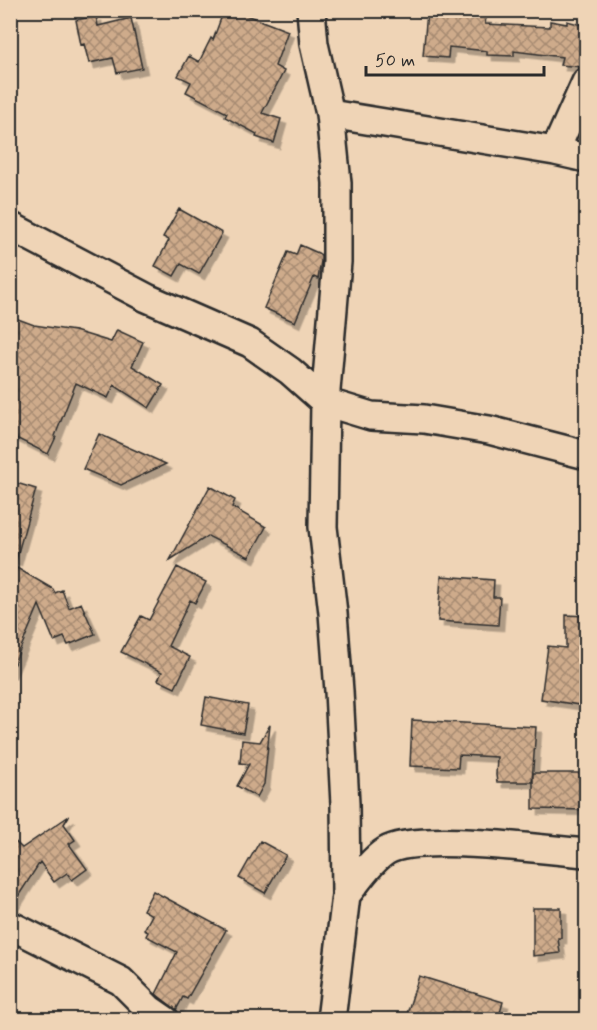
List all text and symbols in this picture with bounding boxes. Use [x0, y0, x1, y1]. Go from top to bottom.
scale bar [366, 39, 544, 77]
text: 50 m [375, 49, 415, 73]

